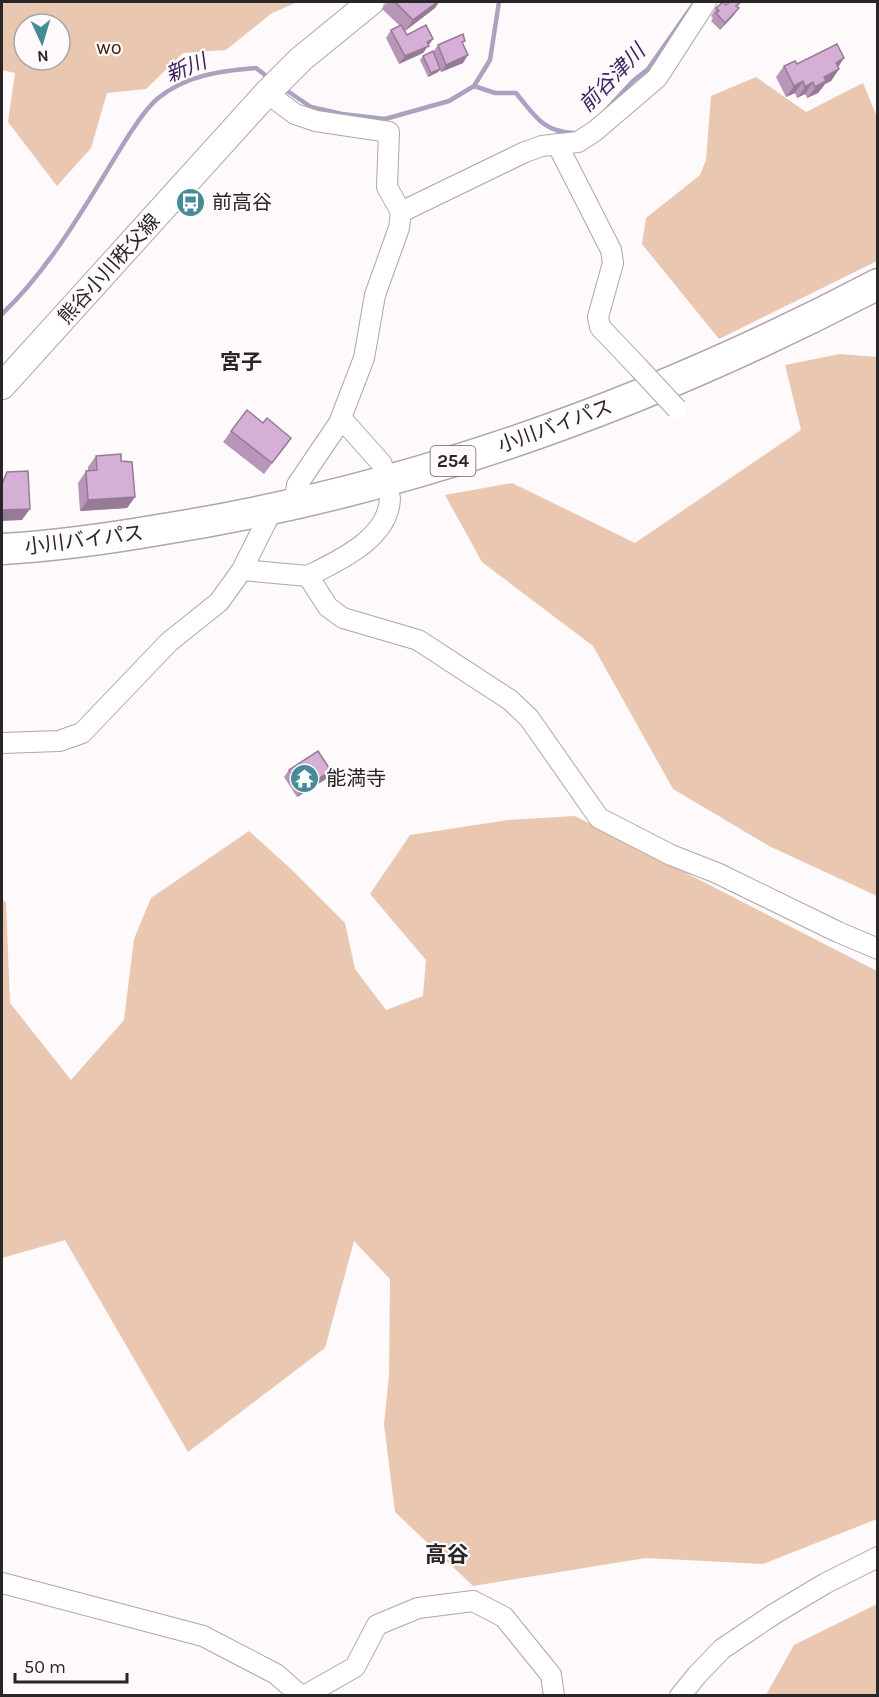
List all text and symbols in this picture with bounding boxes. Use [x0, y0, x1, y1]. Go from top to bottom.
north arrow [12, 12, 72, 72]
park label: wo [96, 36, 122, 59]
water label: 前谷津川 [574, 38, 651, 117]
text: N [37, 47, 49, 66]
water label: 新川 [162, 48, 212, 87]
bus stop icon: 前高谷 [175, 186, 207, 218]
place label: 前高谷 [212, 191, 272, 214]
street label: 熊谷小川秩父線 [54, 209, 164, 329]
district label: 宮子 [220, 350, 262, 374]
street label: 小川バイパス [495, 395, 615, 457]
road number: 254 [430, 446, 476, 476]
street label: 小川バイパス [23, 521, 145, 559]
temple icon: 能満寺 [289, 762, 321, 794]
place label: 能満寺 [326, 767, 386, 790]
district label: 高谷 [425, 1542, 469, 1568]
scale bar [15, 1646, 128, 1684]
text: 50 m [24, 1656, 66, 1678]

